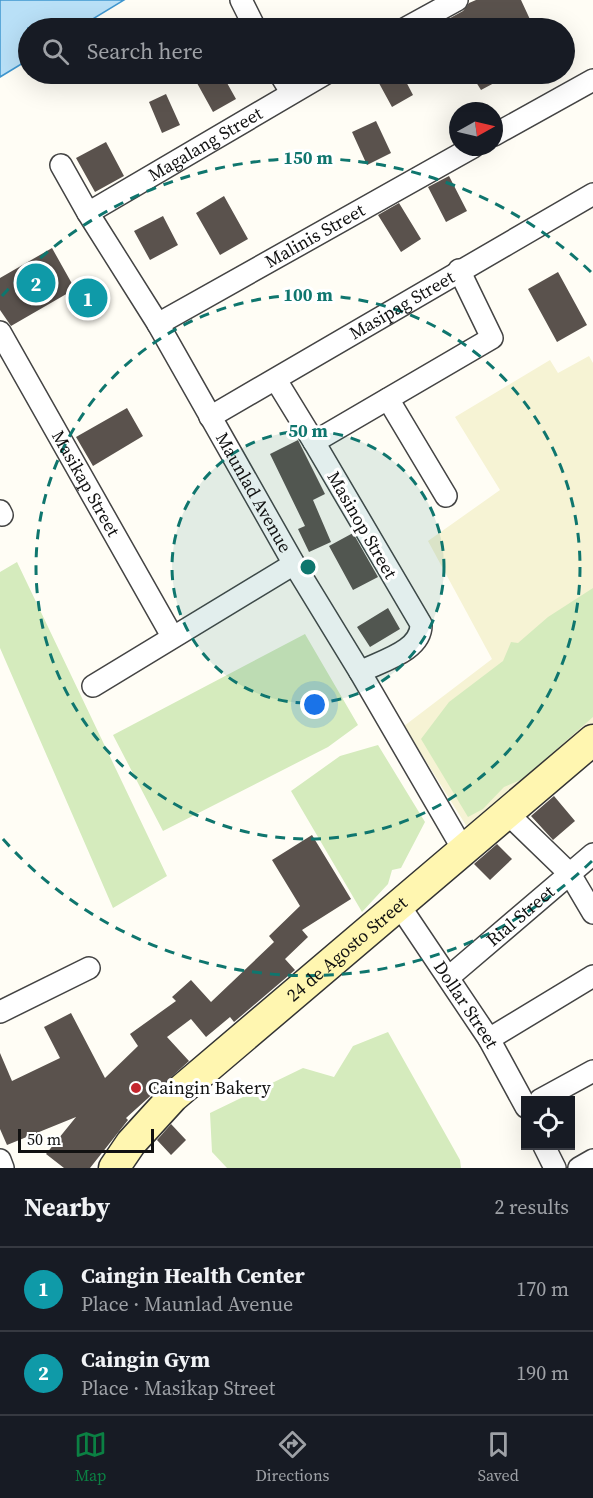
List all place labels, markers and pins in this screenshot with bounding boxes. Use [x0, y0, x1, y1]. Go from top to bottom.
pin: 2 [16, 260, 56, 306]
pin: 1 [68, 276, 107, 320]
centre of rings [298, 557, 318, 577]
place label: Caingin Bakery [148, 1075, 272, 1100]
marker: Caingin Bakery [129, 1081, 143, 1095]

